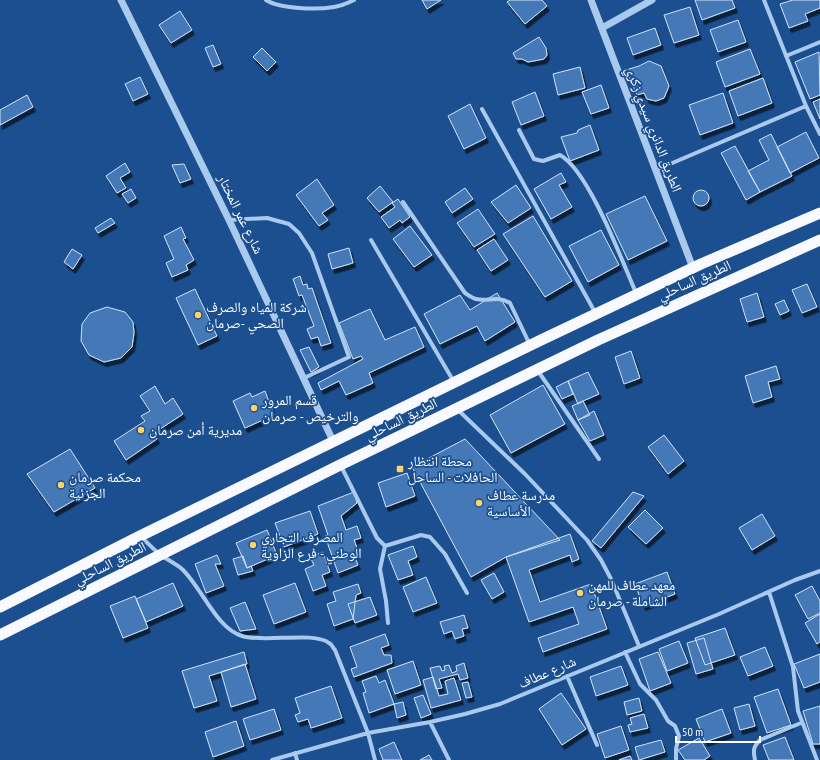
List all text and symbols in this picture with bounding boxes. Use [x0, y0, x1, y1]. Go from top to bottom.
street label: الطريق الدائري سيدي زكري [619, 64, 686, 195]
street label: شارع عمر المختار [213, 170, 268, 257]
street label: الطريق الساحلي [654, 256, 735, 307]
place label: شركة المياه والصرف الصحي -صرمان [206, 298, 307, 335]
marker: شركة المياه والصرف الصحي -صرمان [193, 310, 203, 320]
place label: قسم المرور والترخيص - صرمان [261, 391, 359, 425]
street label: الطريق الساحلي [362, 394, 441, 447]
marker: قسم المرور والترخيص - صرمان [249, 403, 259, 413]
place label: مديرية أمن صرمان [149, 421, 242, 439]
marker: مديرية أمن صرمان [136, 425, 146, 435]
place label: محطة انتظار الحافلات - الساحل [407, 452, 498, 486]
marker: محطة انتظار الحافلات - الساحل [395, 464, 405, 474]
place label: محكمة صرمان الجزئية [69, 468, 141, 502]
marker: محكمة صرمان الجزئية [56, 480, 66, 490]
place label: مدرسة عطاف الأساسية [487, 486, 555, 520]
marker: مدرسة عطاف الأساسية [474, 498, 484, 508]
place label: المصرف التجاري الوطني - فرع الزاوية [261, 528, 362, 565]
street label: الطريق الساحلي [71, 537, 150, 591]
marker: المصرف التجاري الوطني - فرع الزاوية [248, 540, 258, 550]
place label: معهد عطاف للمهن الشاملة - صرمان [588, 576, 675, 610]
marker: معهد عطاف للمهن الشاملة - صرمان [575, 588, 585, 598]
street label: شارع عطاف [515, 652, 579, 693]
scale bar [676, 718, 760, 744]
text: 50 m [682, 724, 703, 739]

